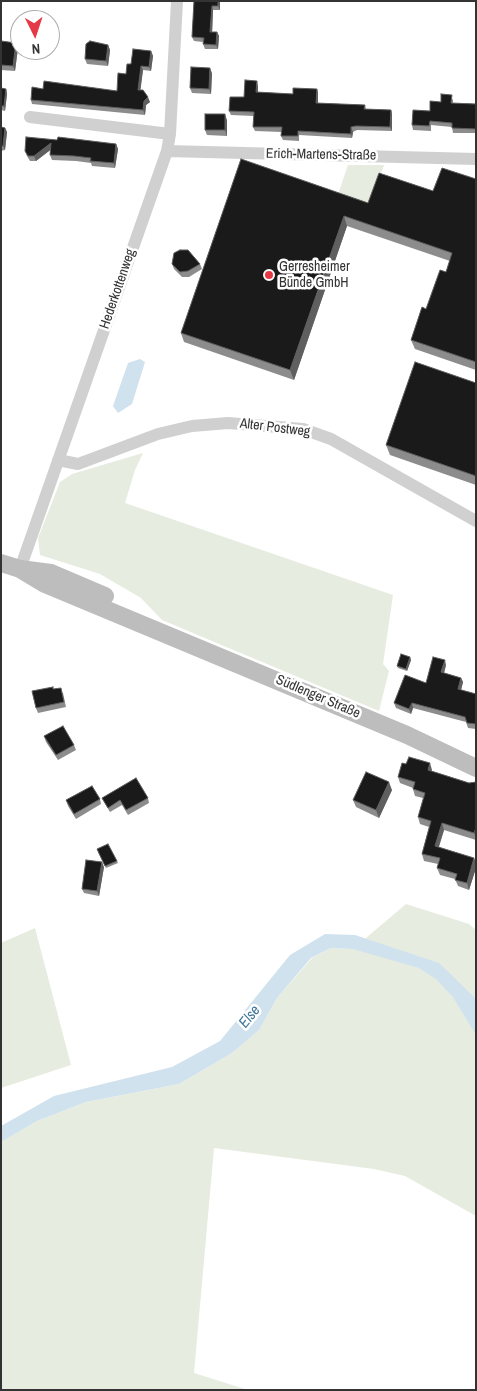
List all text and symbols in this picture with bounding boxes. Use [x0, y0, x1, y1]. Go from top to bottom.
north arrow [10, 10, 60, 60]
text: N [31, 40, 41, 58]
street label: Erich-Martens-Straße [266, 146, 376, 164]
street label: Hederkottenweg [96, 247, 140, 331]
place label: Gerresheimer Bünde GmbH [279, 259, 350, 292]
marker: Gerresheimer Bünde GmbH [263, 269, 275, 281]
street label: Alter Postweg [239, 415, 311, 441]
street label: Südlenger Straße [273, 672, 363, 722]
water label: Else [235, 1002, 265, 1032]

